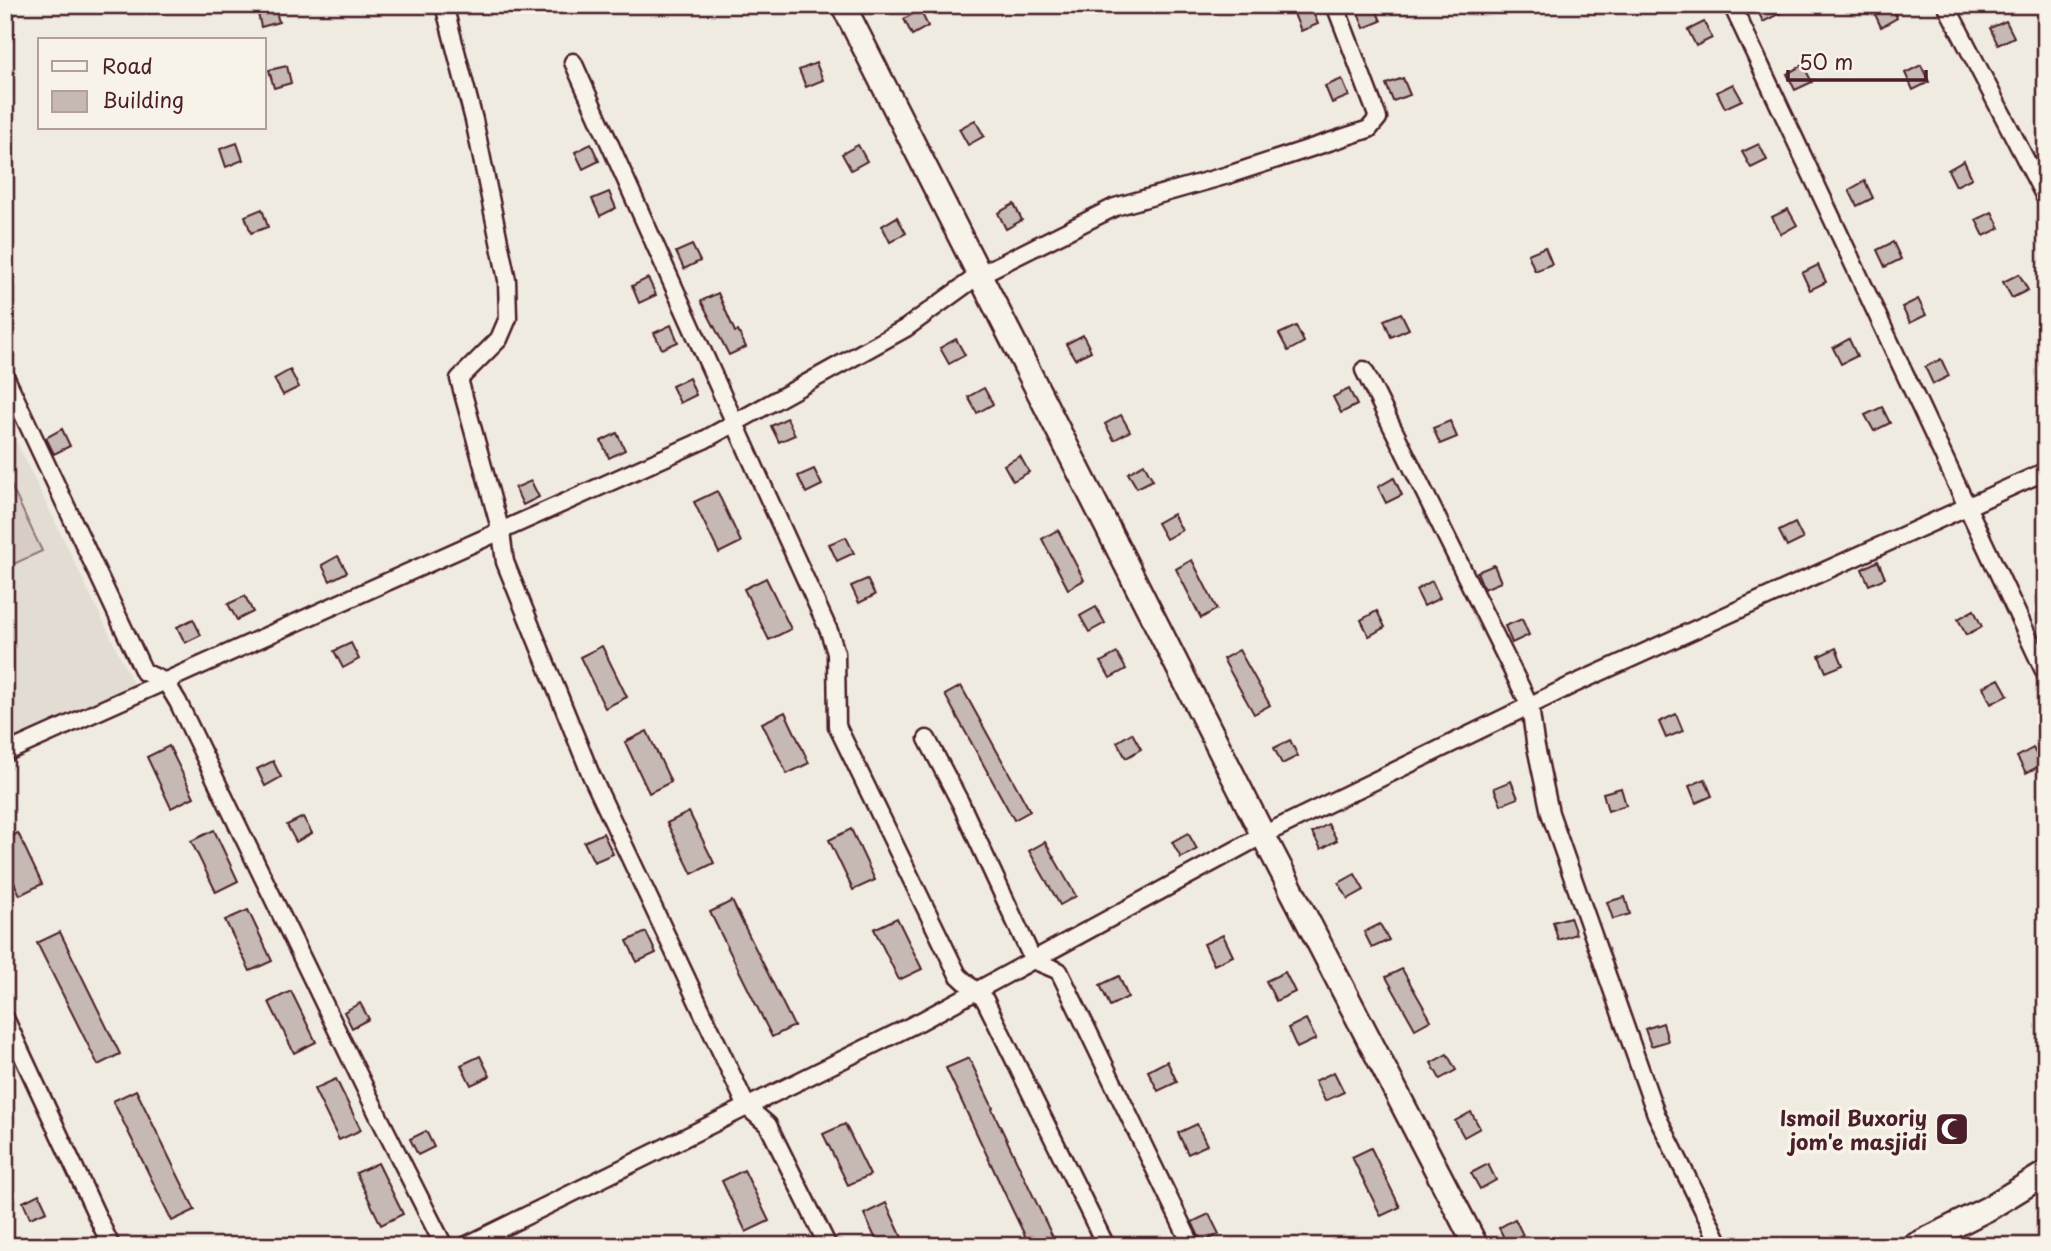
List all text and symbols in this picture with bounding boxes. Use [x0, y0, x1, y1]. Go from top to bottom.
legend [38, 38, 266, 130]
scale bar [1788, 38, 1927, 82]
text: 50 m [1799, 45, 1853, 77]
text: Road [102, 49, 153, 81]
text: Building [102, 83, 184, 115]
place label: Ismoil Buxoriy jom'e masjidi [1780, 1101, 1927, 1157]
mosque icon: Ismoil Buxoriy jom'e masjidi [1933, 1110, 1971, 1148]

